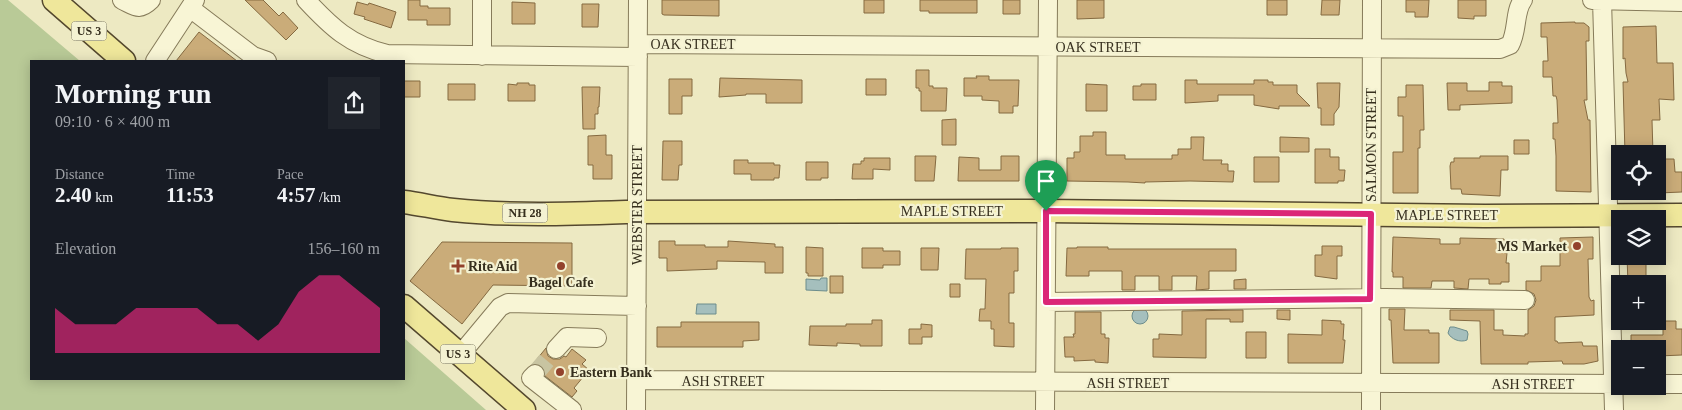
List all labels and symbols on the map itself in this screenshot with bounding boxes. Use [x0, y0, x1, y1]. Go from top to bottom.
road number: US 3 [72, 22, 106, 40]
street label: OAK STREET [650, 37, 736, 52]
street label: OAK STREET [1055, 40, 1141, 55]
street label: SALMON STREET [1364, 88, 1379, 202]
street label: WEBSTER STREET [630, 144, 645, 265]
pin [1025, 160, 1067, 211]
road number: NH 28 [502, 204, 548, 222]
street label: MAPLE STREET [901, 204, 1004, 219]
street label: MAPLE STREET [1396, 208, 1499, 223]
place label: MS Market [1497, 239, 1567, 254]
marker: MS Market [1571, 240, 1583, 252]
place label: Rite Aid [468, 259, 518, 274]
marker: Rite Aid [452, 260, 464, 272]
marker: Bagel Cafe [555, 260, 567, 272]
place label: Bagel Cafe [529, 275, 593, 290]
road number: US 3 [440, 344, 476, 364]
place label: Eastern Bank [570, 365, 652, 380]
marker: Eastern Bank [554, 366, 566, 378]
street label: ASH STREET [682, 374, 765, 389]
street label: ASH STREET [1087, 376, 1170, 391]
street label: ASH STREET [1492, 377, 1575, 392]

